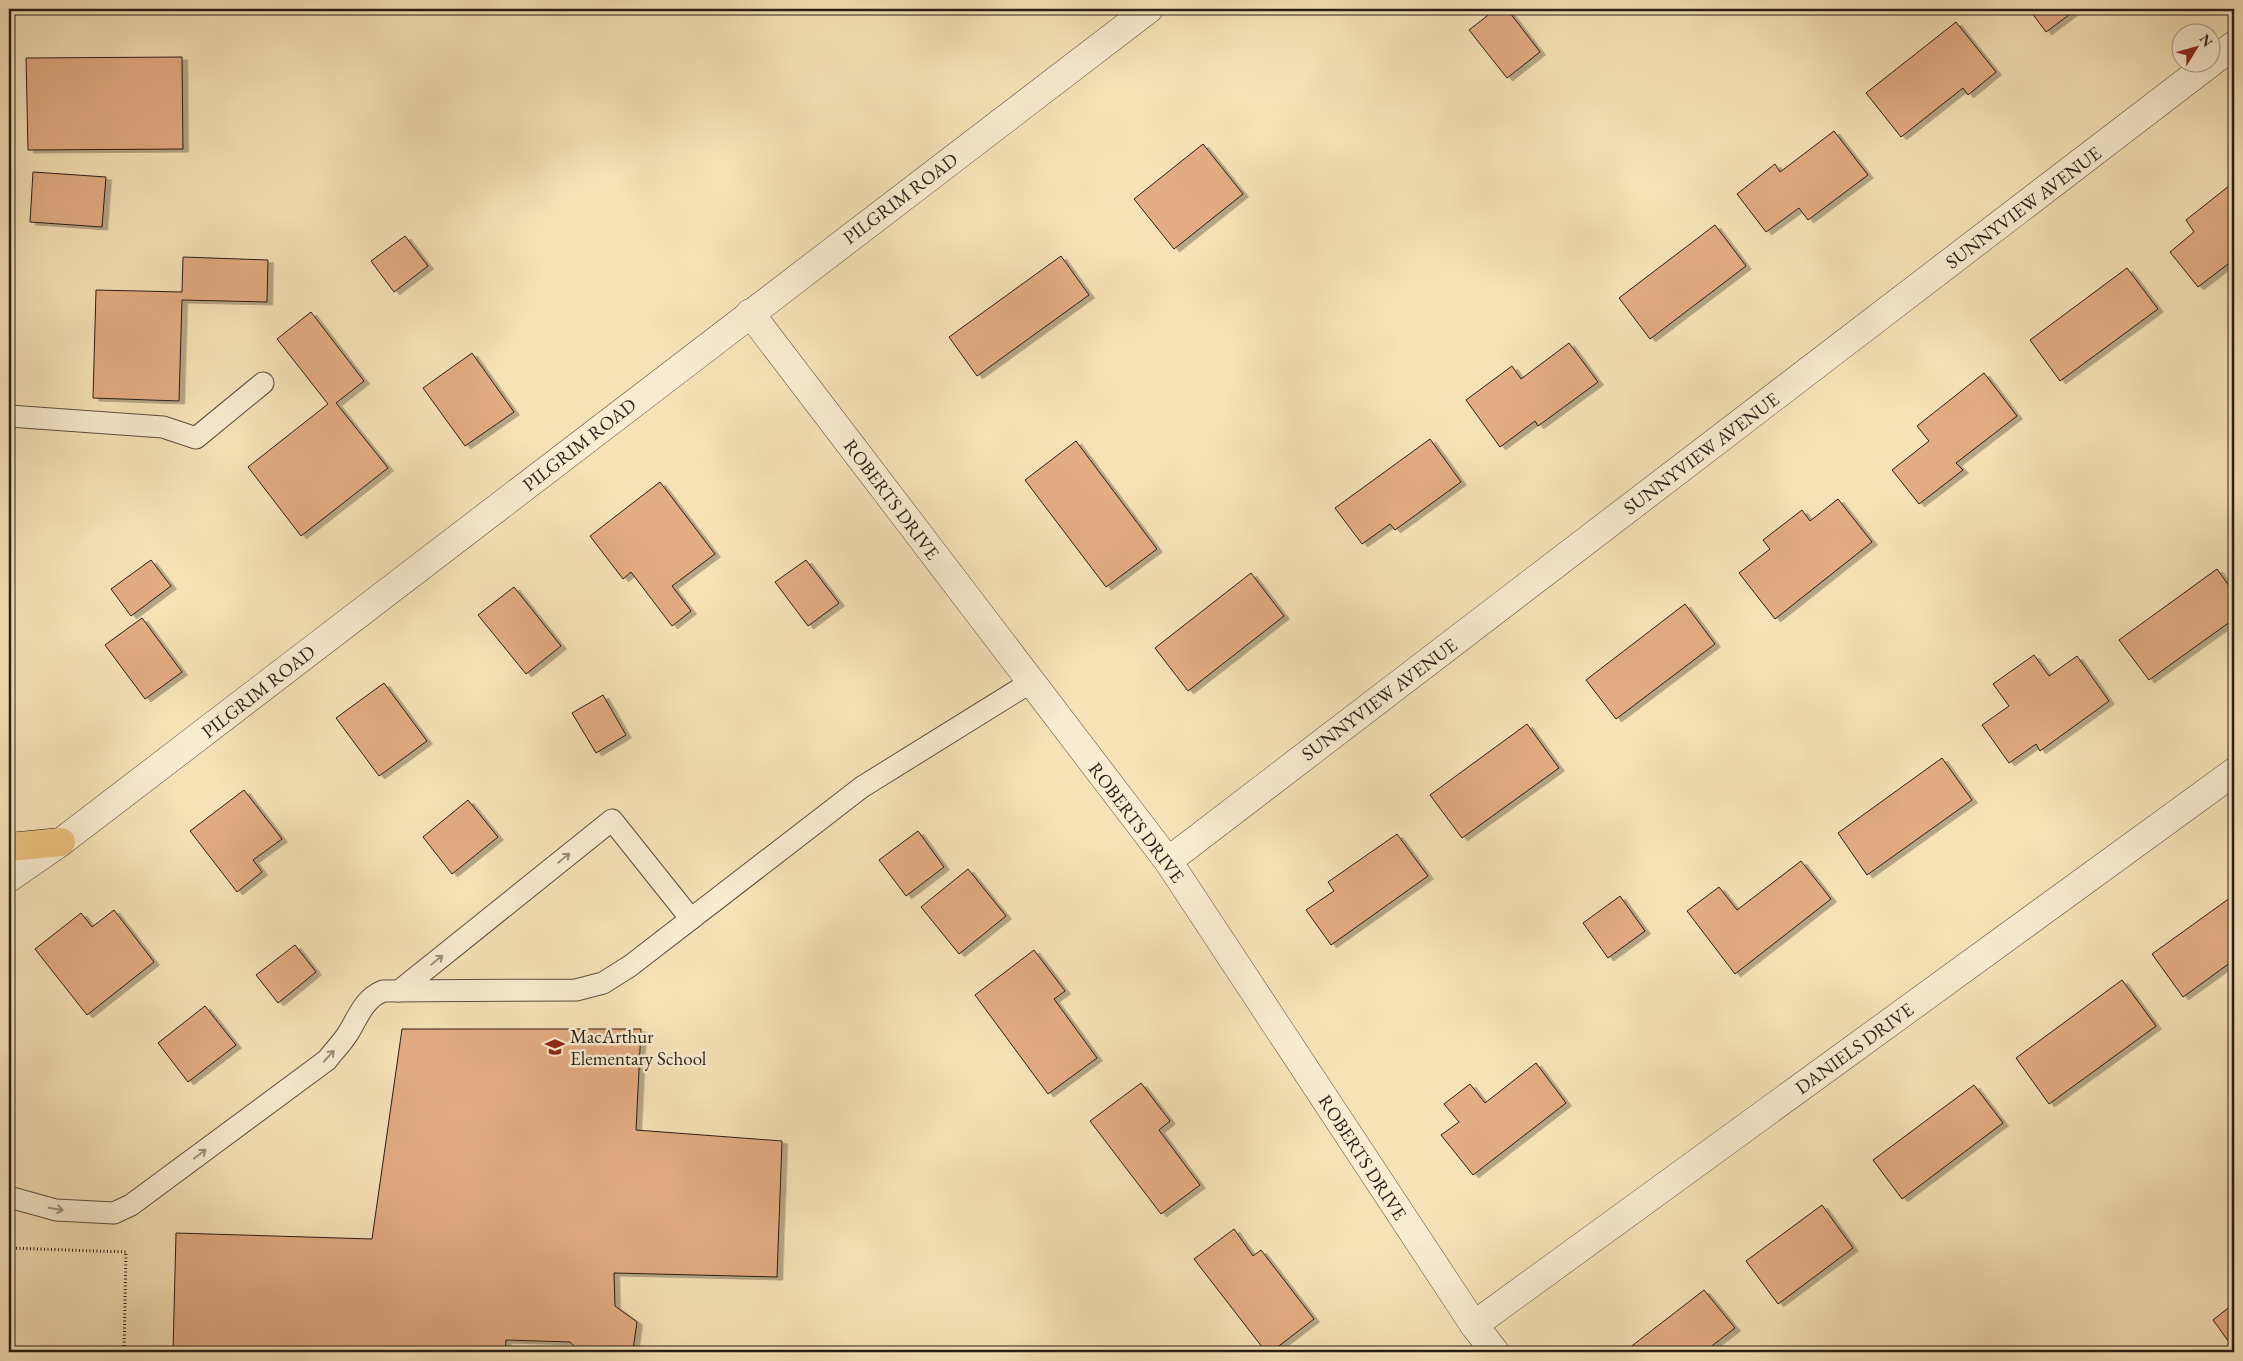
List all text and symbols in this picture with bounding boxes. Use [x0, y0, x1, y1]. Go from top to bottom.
north arrow [2170, 22, 2220, 72]
text: N [2196, 30, 2217, 51]
street label: SUNNYVIEW AVENUE [1940, 140, 2106, 274]
street label: PILGRIM ROAD [838, 147, 963, 250]
street label: SUNNYVIEW AVENUE [1618, 386, 1784, 520]
street label: PILGRIM ROAD [517, 392, 641, 497]
street label: ROBERTS DRIVE [838, 434, 945, 565]
street label: SUNNYVIEW AVENUE [1296, 632, 1462, 766]
street label: PILGRIM ROAD [196, 639, 320, 744]
street label: ROBERTS DRIVE [1083, 757, 1190, 888]
one-way arrow [557, 853, 570, 864]
one-way arrow [430, 955, 443, 966]
street label: DANIELS DRIVE [1790, 997, 1919, 1100]
place label: MacArthur Elementary School [570, 1024, 707, 1071]
school or university icon: MacArthur Elementary School [544, 1036, 566, 1058]
one-way arrow [323, 1050, 335, 1063]
street label: ROBERTS DRIVE [1313, 1090, 1413, 1225]
one-way arrow [193, 1149, 207, 1159]
one-way arrow [48, 1204, 64, 1214]

